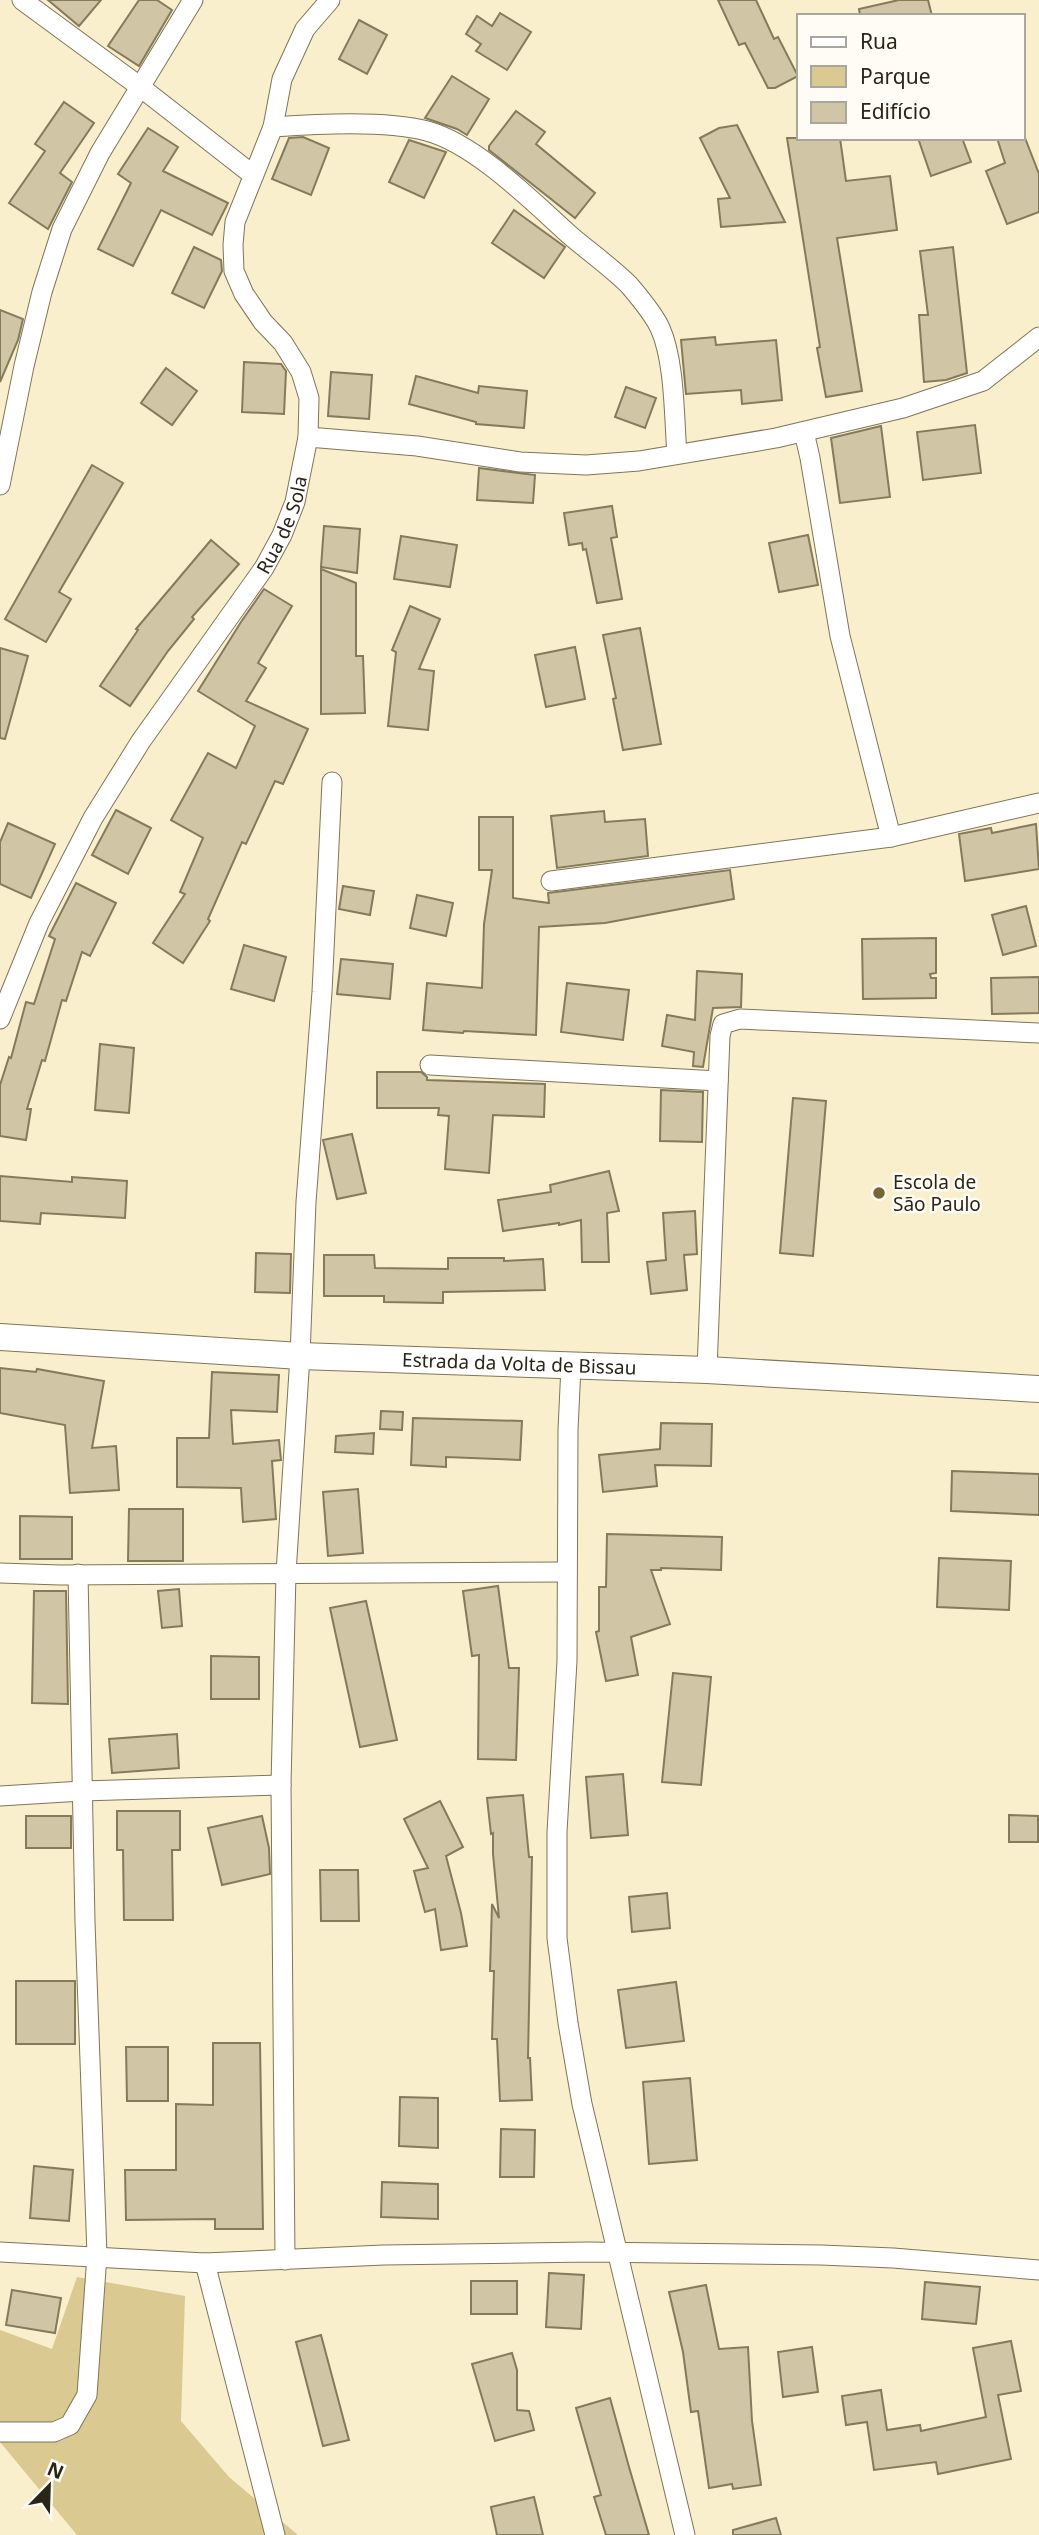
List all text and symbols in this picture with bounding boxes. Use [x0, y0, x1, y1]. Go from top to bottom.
legend [797, 14, 1025, 140]
text: Rua [860, 27, 898, 55]
text: Parque [860, 62, 930, 90]
text: Edifício [860, 97, 931, 125]
street label: Rua de Sola [250, 474, 313, 578]
place label: Escola de São Paulo [893, 1169, 981, 1217]
marker: Escola de São Paulo [871, 1185, 887, 1201]
street label: Estrada da Volta de Bissau [402, 1347, 637, 1381]
north arrow [14, 2451, 84, 2521]
text: N [43, 2455, 68, 2485]

